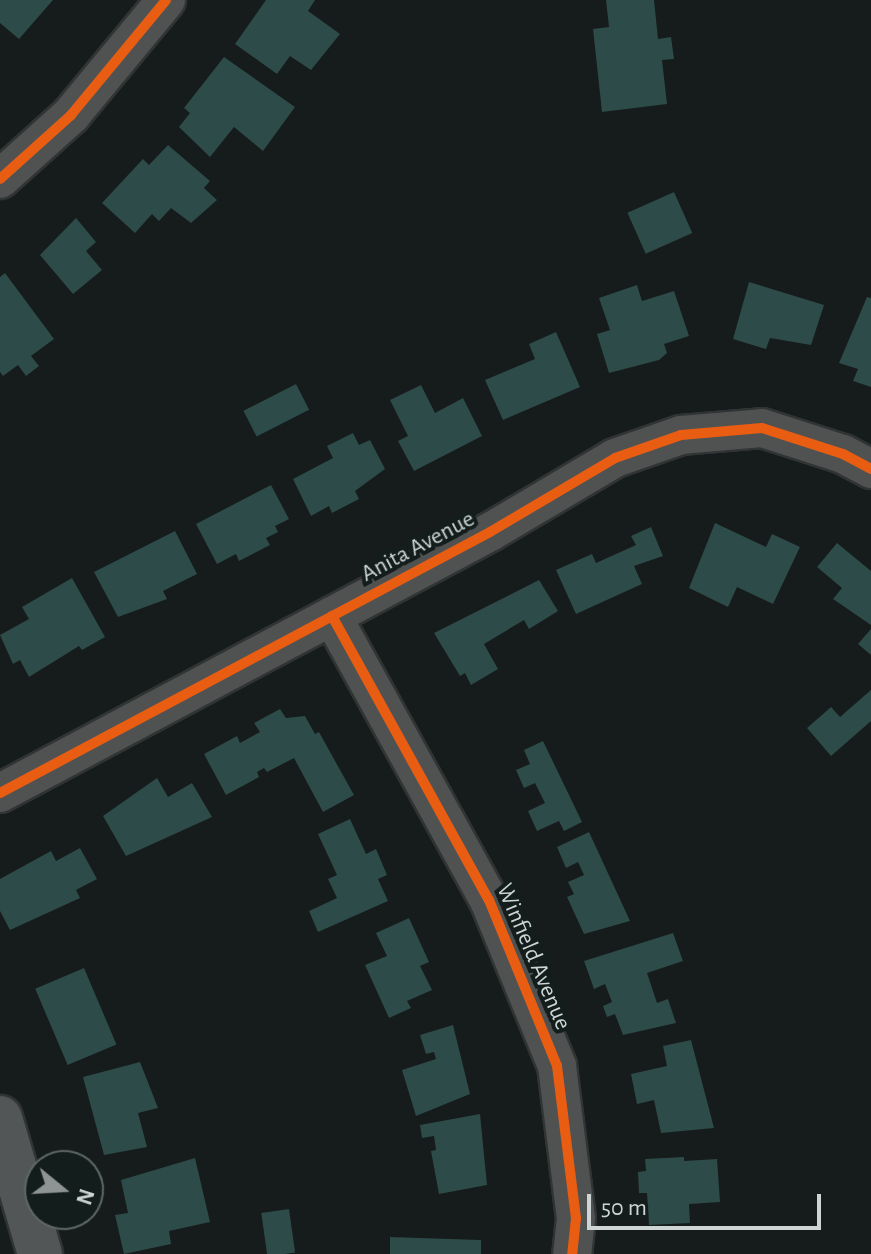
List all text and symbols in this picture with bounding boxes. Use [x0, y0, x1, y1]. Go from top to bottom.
street label: Anita Avenue [356, 505, 480, 589]
street label: Winfield Avenue [489, 880, 577, 1034]
north arrow [24, 1150, 104, 1230]
scale bar [591, 1178, 825, 1228]
text: N [72, 1186, 98, 1207]
text: 50 m [601, 1196, 647, 1220]

